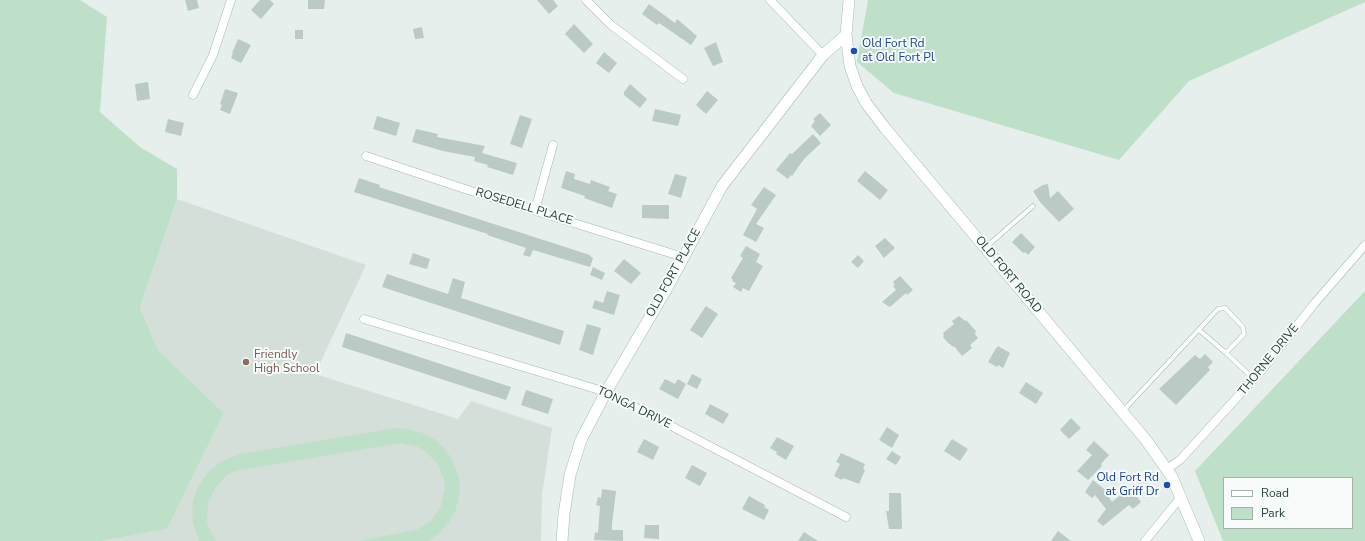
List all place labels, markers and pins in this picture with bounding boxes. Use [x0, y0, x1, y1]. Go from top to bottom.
place label: Old Fort Rd at Old Fort Pl [862, 37, 934, 65]
marker: Old Fort Rd at Old Fort Pl [849, 46, 859, 56]
place label: Friendly High School [254, 348, 319, 376]
marker: Friendly High School [241, 357, 251, 367]
place label: Old Fort Rd at Griff Dr [1096, 471, 1159, 499]
marker: Old Fort Rd at Griff Dr [1162, 480, 1172, 490]

